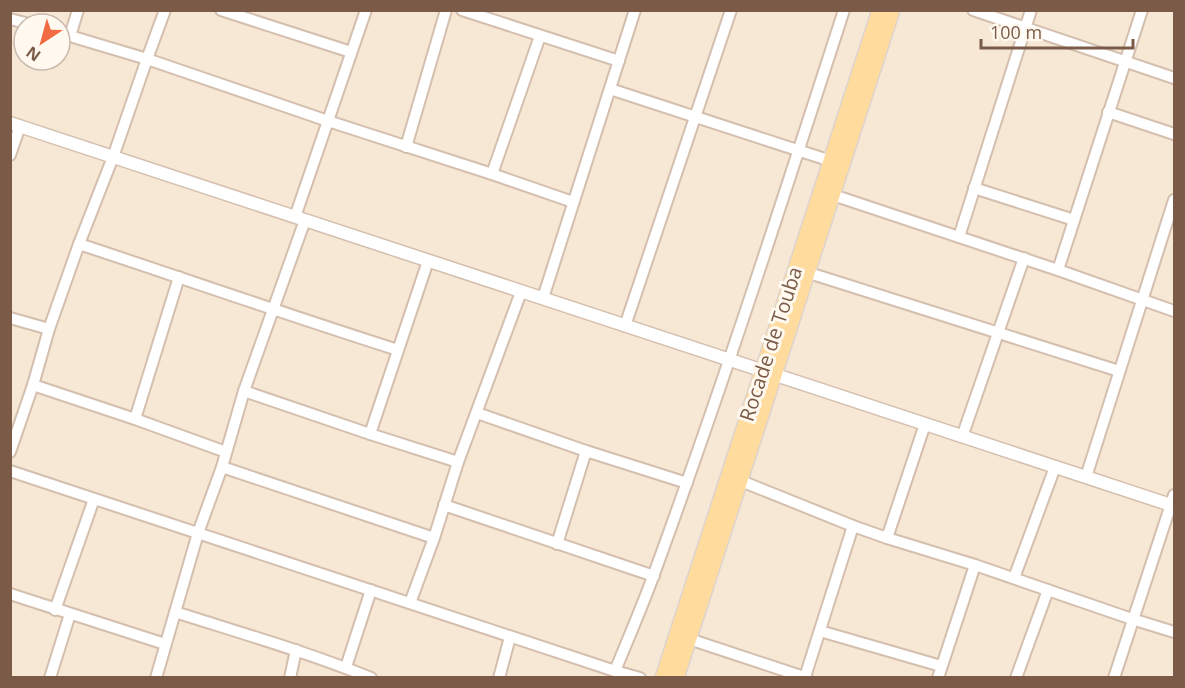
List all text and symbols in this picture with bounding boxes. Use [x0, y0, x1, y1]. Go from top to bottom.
north arrow [12, 12, 72, 72]
scale bar [981, 12, 1132, 50]
text: 100 m [990, 20, 1042, 44]
text: N [21, 41, 45, 67]
street label: Rocade de Touba [733, 263, 808, 425]

